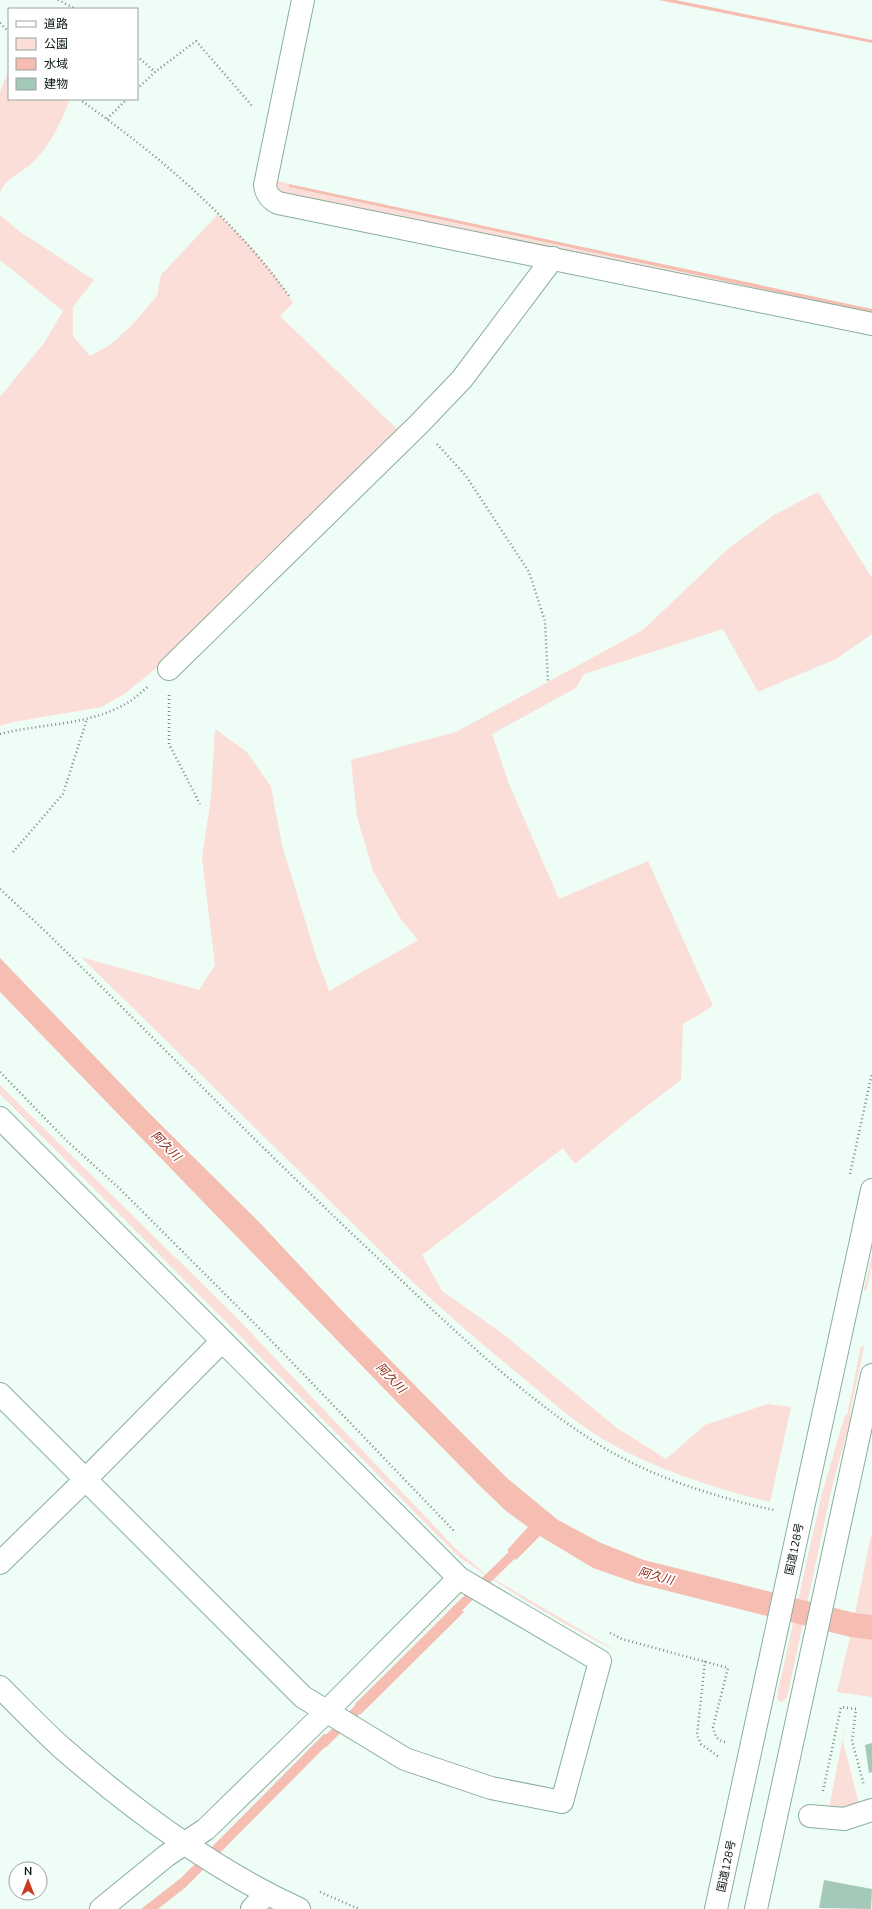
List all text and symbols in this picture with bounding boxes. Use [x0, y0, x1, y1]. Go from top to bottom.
legend [8, 8, 138, 100]
text: 道路 [44, 16, 68, 32]
text: 公園 [44, 36, 68, 52]
text: 水域 [44, 56, 68, 72]
text: 建物 [44, 76, 68, 92]
water label: 阿久川 [148, 1128, 186, 1166]
water label: 阿久川 [373, 1359, 411, 1398]
street label: 国道128号 [782, 1522, 807, 1576]
water label: 阿久川 [637, 1564, 677, 1589]
street label: 国道128号 [714, 1839, 739, 1893]
north arrow [8, 1861, 48, 1901]
text: N [24, 1864, 32, 1879]

